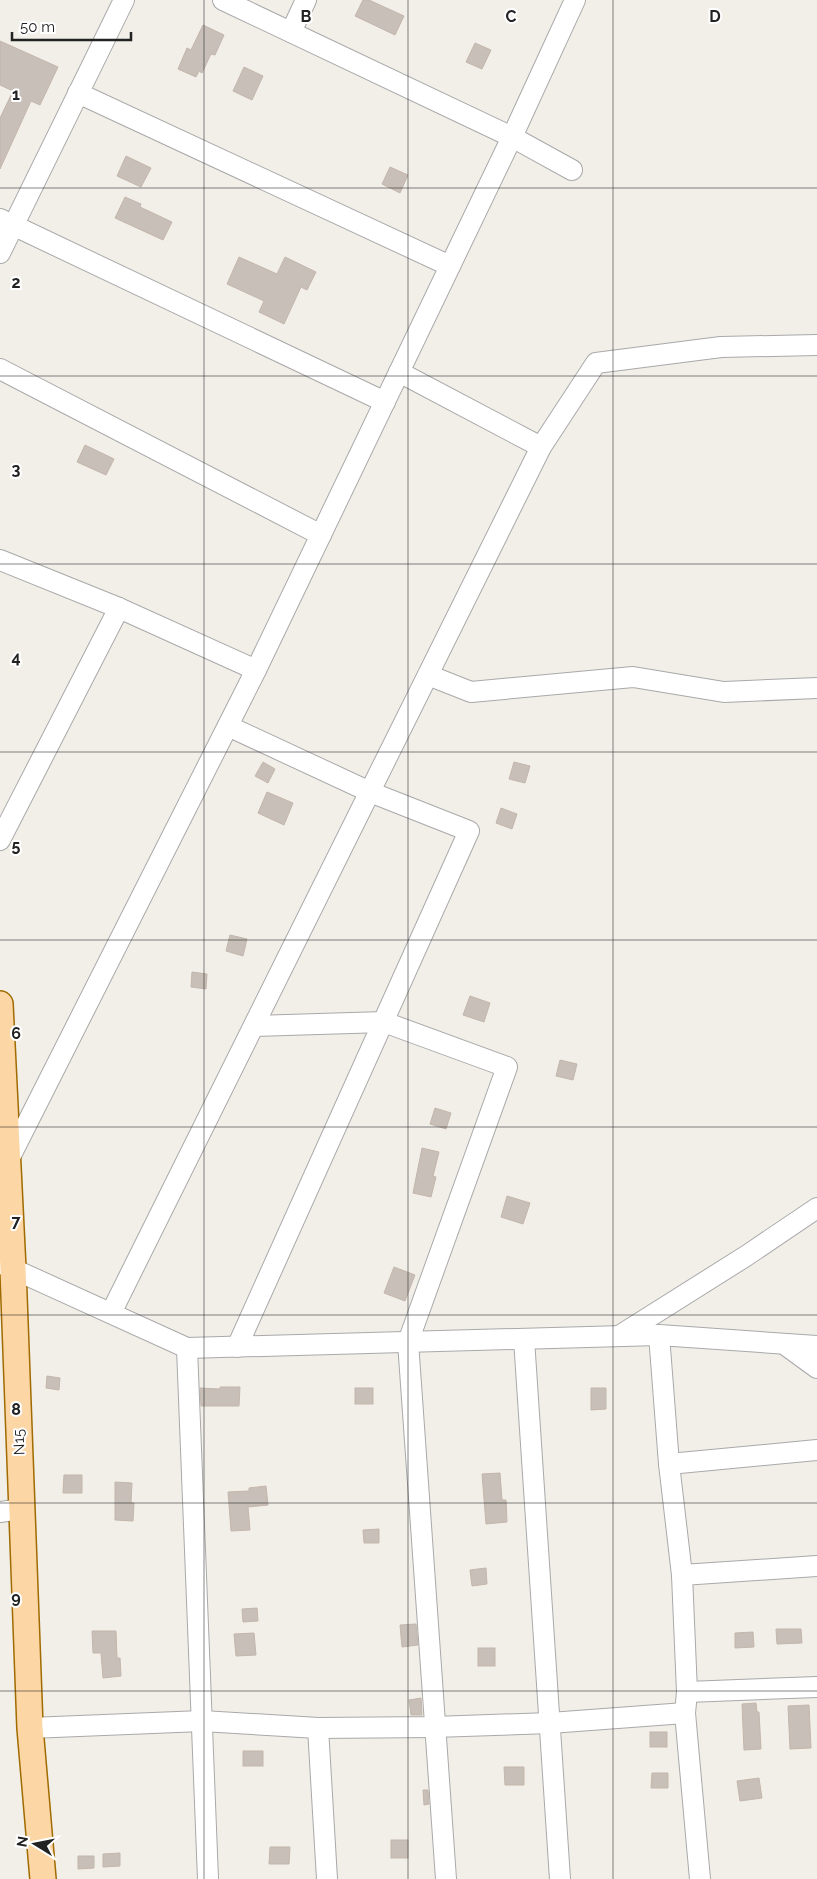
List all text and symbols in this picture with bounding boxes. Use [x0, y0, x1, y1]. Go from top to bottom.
text: B [301, 7, 312, 26]
text: C [506, 7, 517, 26]
text: D [709, 7, 721, 26]
scale bar [12, 10, 131, 42]
text: 50 m [20, 18, 55, 36]
text: 1 [12, 85, 20, 104]
text: 2 [11, 273, 21, 292]
text: 3 [12, 460, 21, 479]
text: 4 [11, 648, 21, 667]
text: 5 [12, 836, 21, 855]
text: 6 [11, 1024, 21, 1043]
text: 7 [12, 1212, 21, 1231]
text: 8 [11, 1400, 21, 1419]
street label: N15 [10, 1429, 28, 1455]
text: 9 [11, 1588, 21, 1607]
north arrow [10, 1819, 60, 1869]
text: N [13, 1835, 31, 1848]

